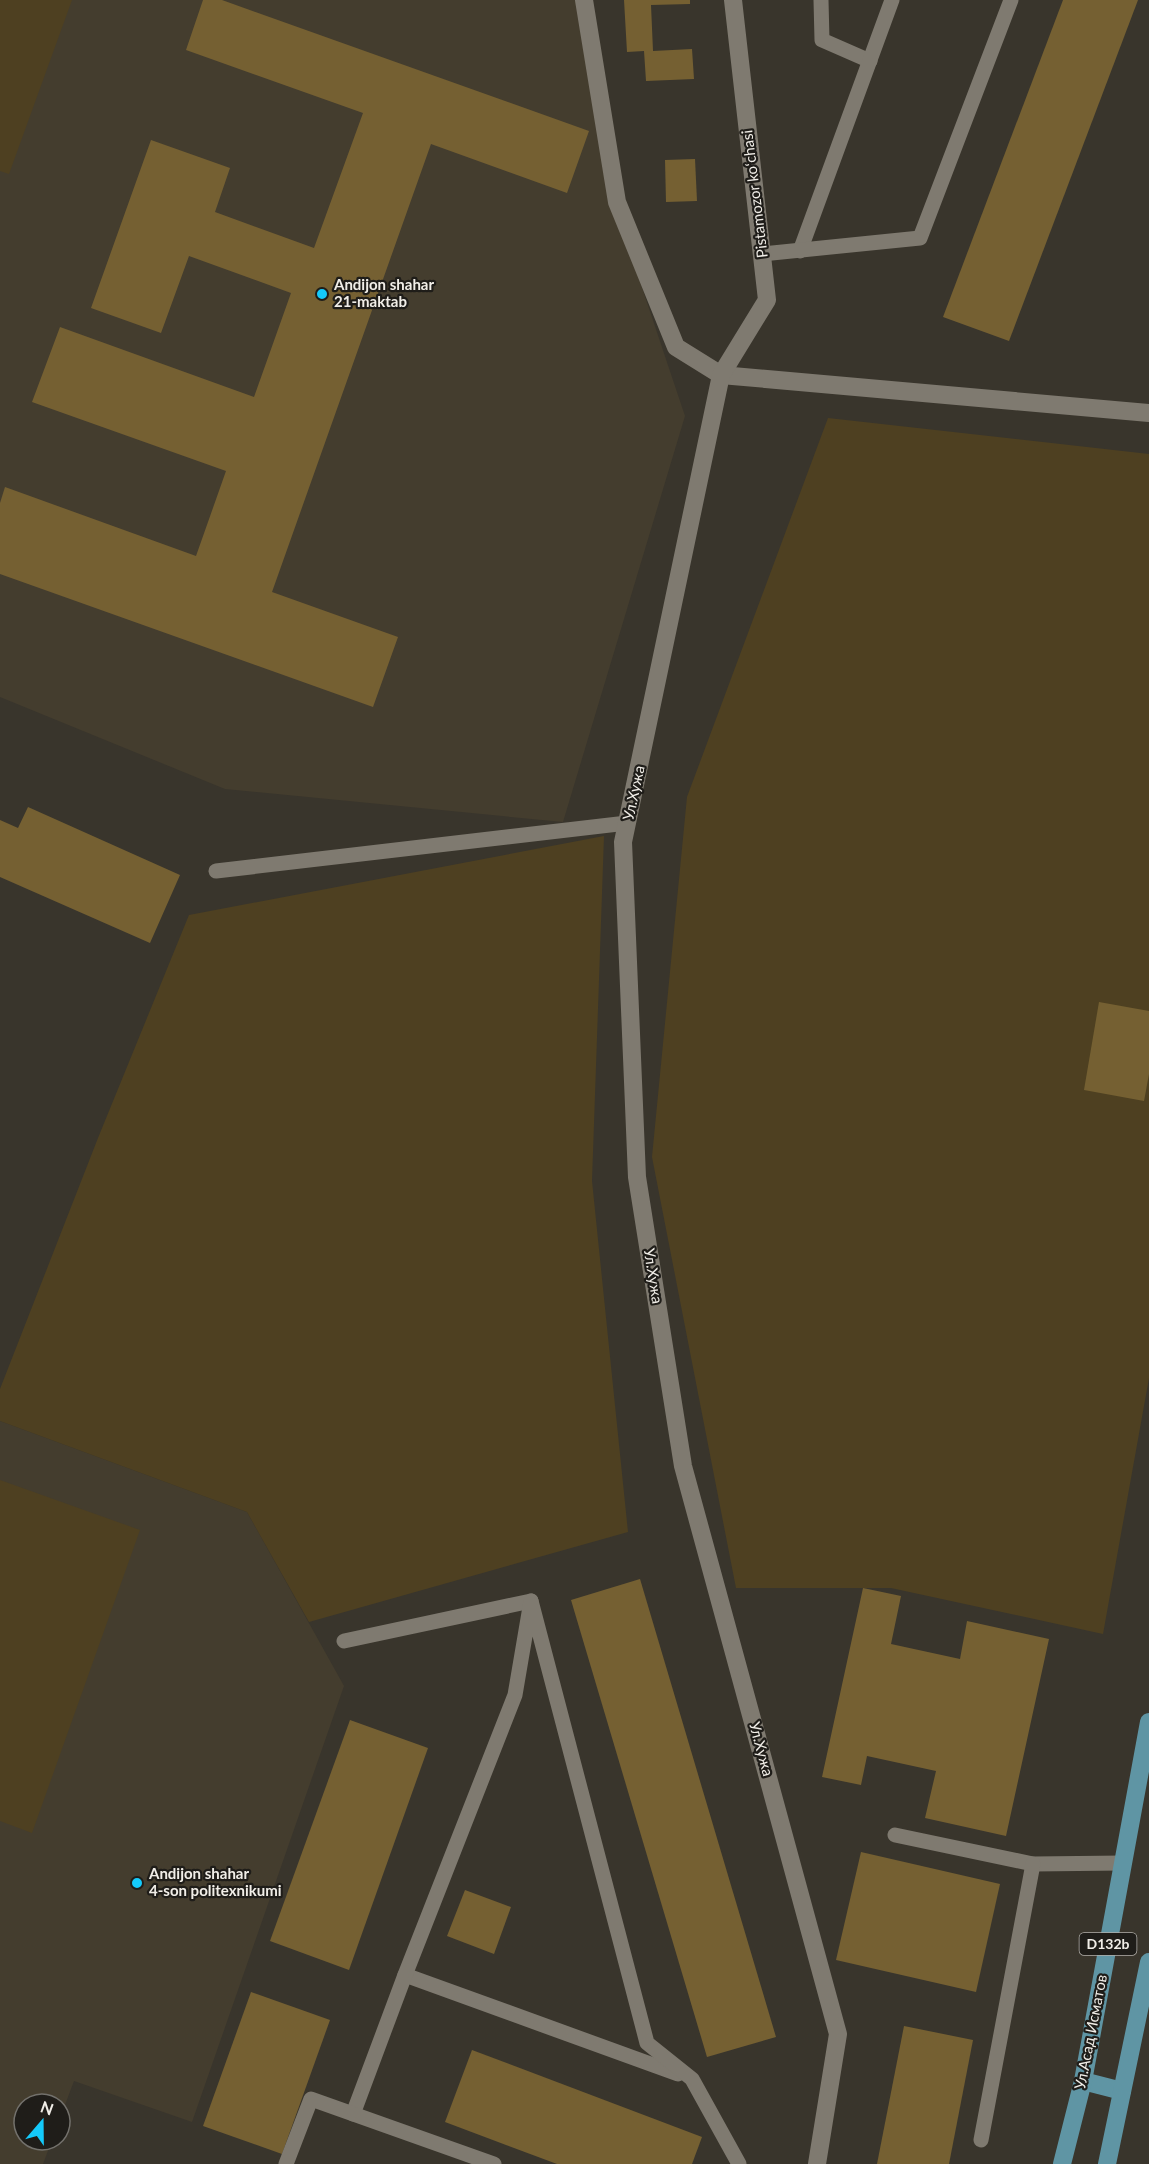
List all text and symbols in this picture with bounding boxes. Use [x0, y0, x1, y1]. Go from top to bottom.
street label: Pistamozor koʻchasi [737, 129, 771, 259]
place label: Andijon shahar 21-maktab [333, 275, 434, 310]
marker: Andijon shahar 21-maktab [315, 287, 329, 301]
street label: Ул.Хужа [618, 764, 648, 822]
street label: Ул.Хужа [641, 1247, 667, 1305]
street label: Ул.Хужа [746, 1720, 778, 1778]
place label: Andijon shahar 4-son politexnikumi [148, 1864, 282, 1899]
marker: Andijon shahar 4-son politexnikumi [130, 1876, 144, 1890]
road number: D132b [1080, 1933, 1136, 1955]
street label: Ул.Асад Исматов [1070, 1973, 1110, 2091]
north arrow [12, 2092, 72, 2152]
text: N [38, 2096, 56, 2118]

